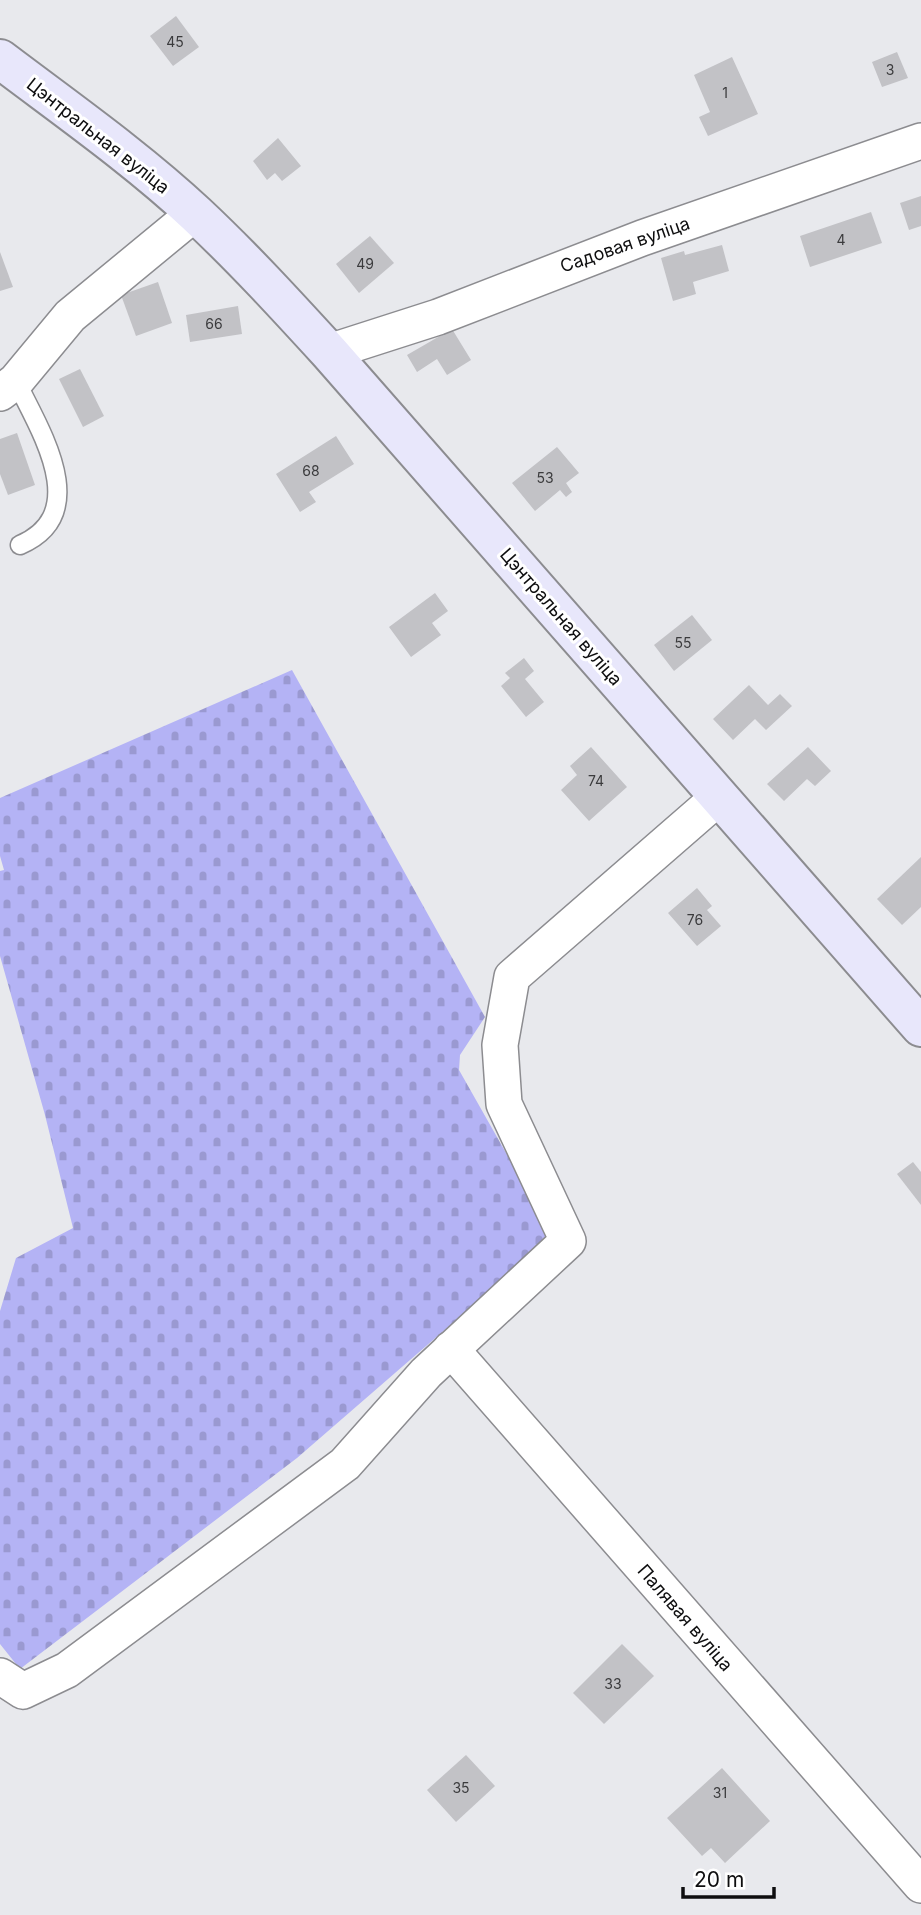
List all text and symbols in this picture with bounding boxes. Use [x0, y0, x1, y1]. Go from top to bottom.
house number: 45 [166, 33, 184, 50]
house number: 3 [886, 61, 894, 78]
street label: Цэнтральная вуліца [23, 73, 174, 198]
house number: 1 [722, 84, 728, 101]
street label: Садовая вуліца [557, 213, 692, 277]
house number: 4 [836, 231, 846, 248]
house number: 49 [356, 255, 374, 272]
house number: 66 [205, 315, 223, 332]
house number: 68 [302, 462, 320, 479]
house number: 53 [536, 469, 554, 486]
street label: Цэнтральная вуліца [496, 544, 627, 690]
house number: 55 [674, 634, 692, 651]
house number: 74 [588, 772, 604, 789]
house number: 76 [687, 911, 703, 928]
street label: Палявая вуліца [633, 1560, 737, 1675]
house number: 33 [604, 1675, 622, 1692]
house number: 35 [452, 1779, 470, 1796]
house number: 31 [713, 1784, 727, 1801]
scale bar [683, 1856, 774, 1900]
text: 20 m [694, 1867, 744, 1892]

